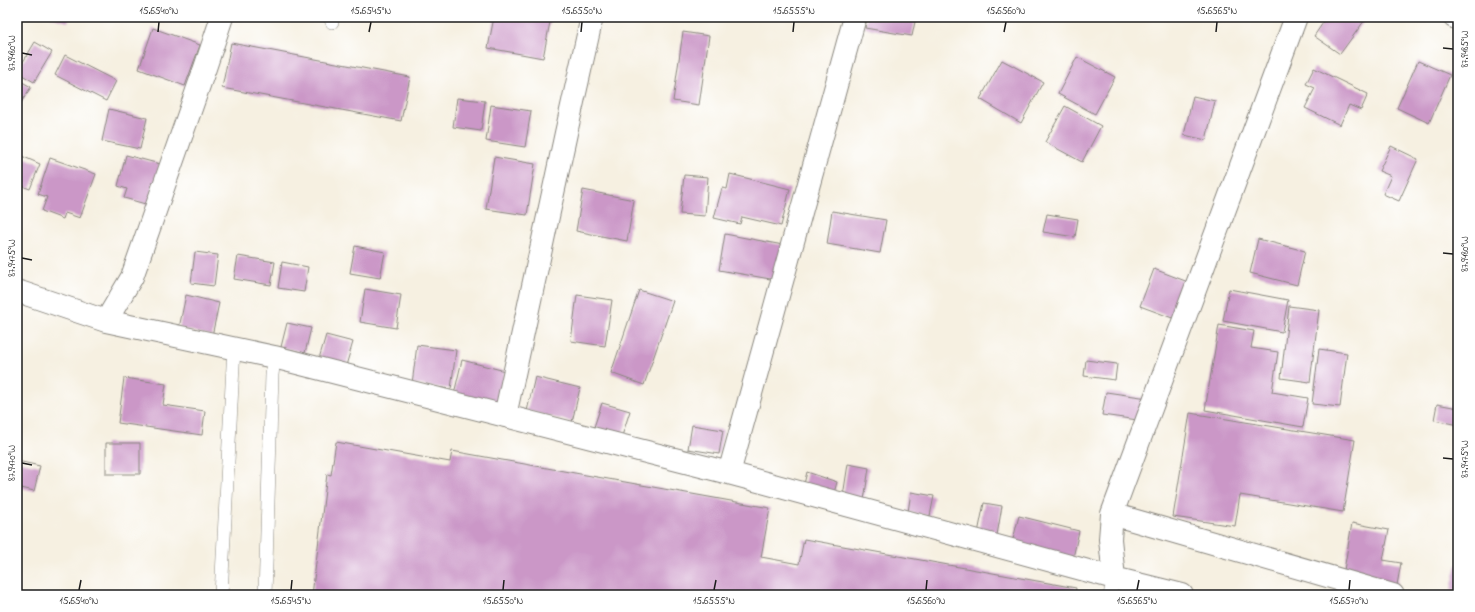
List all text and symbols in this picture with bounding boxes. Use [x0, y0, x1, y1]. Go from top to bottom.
text: 15.6540°N [140, 4, 179, 19]
text: 15.6545°N [351, 4, 391, 19]
text: 15.6550°N [562, 4, 603, 19]
text: 15.6555°N [773, 4, 815, 19]
text: 15.6560°N [986, 4, 1026, 19]
text: 15.6565°N [1197, 4, 1238, 19]
text: 87.9485°W [1458, 30, 1473, 67]
text: 87.9480°W [5, 35, 20, 71]
text: 87.9480°W [1458, 236, 1473, 272]
text: 87.9475°W [5, 239, 20, 277]
text: 87.9475°W [1458, 440, 1473, 478]
text: 87.9470°W [5, 445, 20, 481]
text: 15.6540°N [60, 594, 99, 609]
text: 15.6545°N [271, 594, 311, 609]
text: 15.6550°N [483, 594, 524, 609]
text: 15.6555°N [693, 594, 735, 609]
text: 15.6560°N [906, 594, 946, 609]
text: 15.6565°N [1117, 594, 1158, 609]
text: 15.6570°N [1330, 594, 1369, 609]

